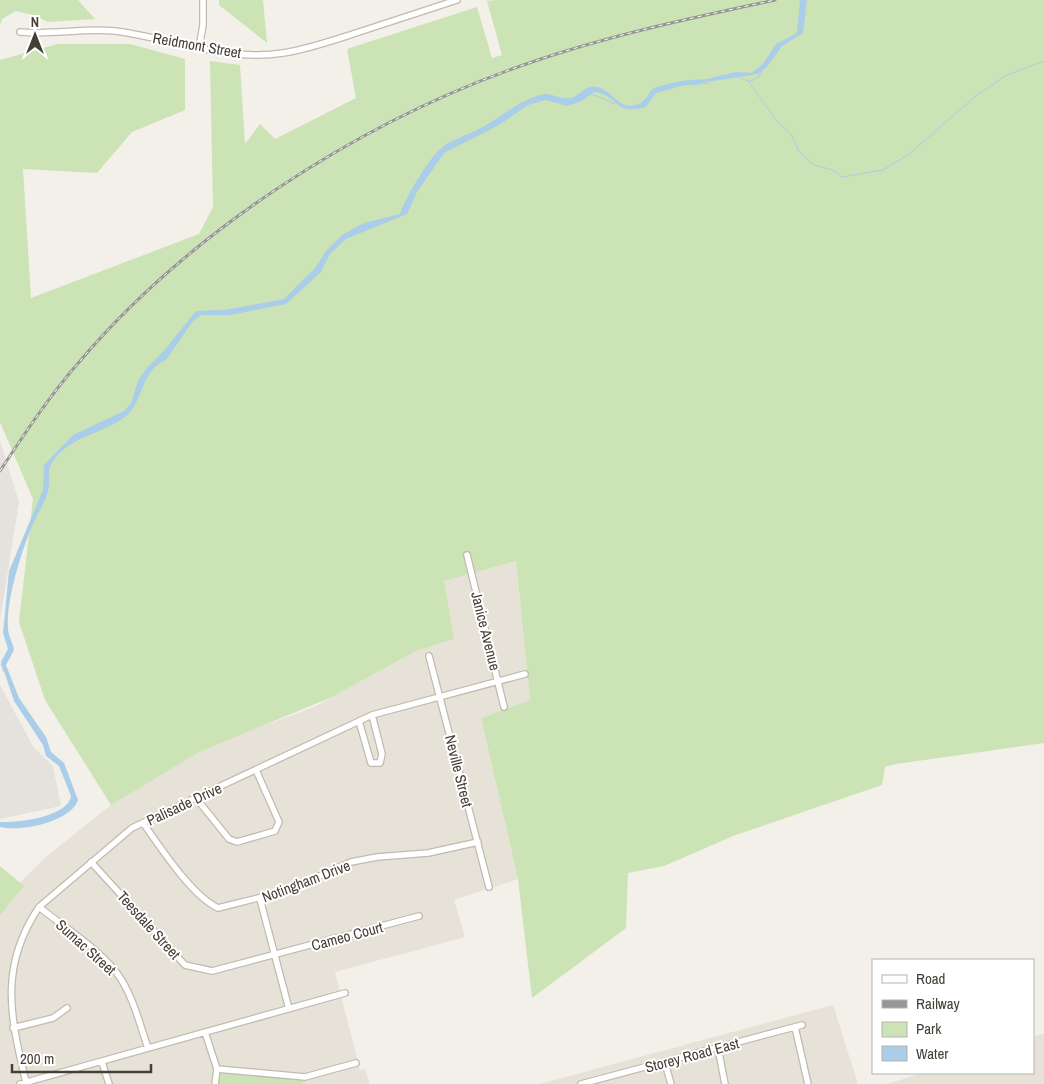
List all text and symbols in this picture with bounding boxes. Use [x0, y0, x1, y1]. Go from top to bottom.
north arrow [10, 10, 60, 60]
text: N [31, 13, 39, 31]
street label: Reidmont Street [151, 27, 243, 63]
street label: Janice Avenue [466, 589, 506, 673]
street label: Neville Street [440, 733, 478, 810]
street label: Palisade Drive [143, 777, 225, 831]
street label: Notingham Drive [259, 854, 353, 907]
street label: Teesdale Street [113, 886, 186, 964]
street label: Sumac Street [51, 914, 121, 980]
street label: Cameo Court [309, 916, 386, 956]
legend [872, 959, 1034, 1074]
text: Road [916, 968, 945, 989]
text: Railway [916, 993, 961, 1014]
text: Park [916, 1018, 942, 1039]
street label: Storey Road East [643, 1032, 742, 1078]
scale bar [12, 1042, 151, 1074]
text: Water [916, 1043, 948, 1064]
text: 200 m [20, 1048, 54, 1069]

